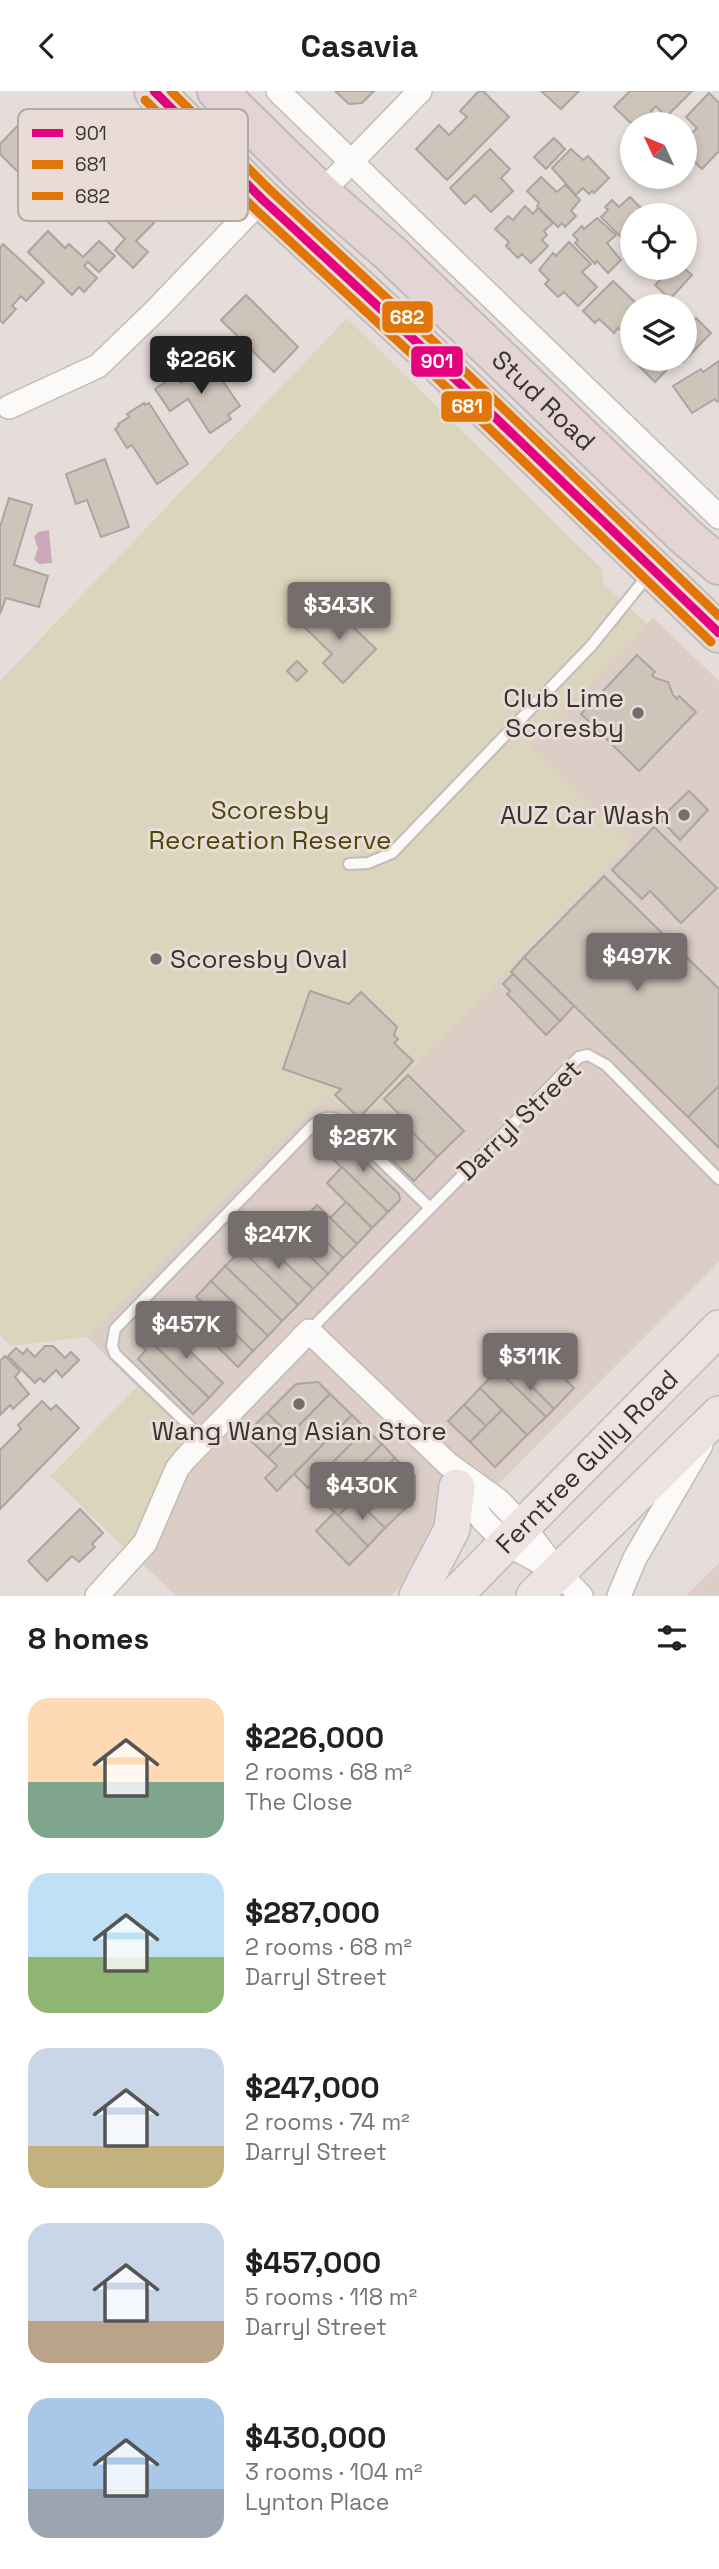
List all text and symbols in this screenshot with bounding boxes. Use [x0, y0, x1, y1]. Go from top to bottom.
text: Casavia [301, 26, 418, 66]
icon: back [28, 27, 66, 65]
icon: heart [653, 27, 691, 65]
legend [18, 109, 248, 221]
north arrow [620, 112, 696, 189]
map controls [620, 112, 697, 371]
text: 901 [75, 121, 107, 146]
text: 681 [75, 152, 106, 177]
text: 682 [75, 184, 110, 209]
button: locate [620, 203, 697, 280]
button: layers [620, 294, 697, 371]
line badge: 682 [381, 300, 434, 334]
text: 682 [390, 305, 424, 330]
pin: $226K [152, 337, 250, 396]
street label: Stud Road [485, 343, 603, 458]
text: $226K [166, 344, 236, 374]
line badge: 901 [410, 345, 464, 378]
text: 901 [421, 349, 453, 374]
line badge: 681 [440, 390, 493, 423]
text: 681 [451, 394, 483, 419]
pin: $343K [290, 582, 388, 642]
text: $343K [304, 590, 374, 620]
place label: Club Lime Scoresby [503, 681, 624, 745]
marker: Club Lime Scoresby [630, 705, 646, 721]
park label: Scoresby Recreation Reserve [149, 793, 391, 857]
place label: AUZ Car Wash [500, 798, 670, 832]
marker: AUZ Car Wash [676, 807, 692, 823]
pin: $497K [588, 933, 686, 993]
text: $497K [602, 941, 672, 971]
place label: Scoresby Oval [170, 942, 348, 976]
marker: Scoresby Oval [148, 951, 164, 967]
street label: Darryl Street [450, 1052, 588, 1188]
pin: $287K [314, 1115, 412, 1174]
text: $287K [329, 1122, 397, 1152]
pin: $247K [229, 1211, 327, 1271]
text: $247K [244, 1219, 312, 1249]
pin: $457K [137, 1301, 235, 1361]
text: $457K [151, 1309, 221, 1339]
pin: $311K [481, 1333, 579, 1393]
text: $311K [499, 1341, 561, 1371]
street label: Ferntree Gully Road [488, 1362, 685, 1561]
marker: Wang Wang Asian Store [291, 1396, 307, 1412]
place label: Wang Wang Asian Store [151, 1414, 447, 1448]
pin: $430K [313, 1463, 411, 1522]
text: $430K [326, 1470, 398, 1500]
text: 8 homes [28, 1619, 149, 1658]
icon: filters [653, 1619, 691, 1657]
text: $226,000 [245, 1718, 384, 1757]
icon: home [84, 1726, 168, 1810]
text: 2 rooms · 68 m² [245, 1757, 412, 1787]
text: The Close [245, 1787, 353, 1817]
text: $287,000 [245, 1893, 380, 1932]
icon: home [84, 1901, 168, 1985]
text: 2 rooms · 68 m² [245, 1932, 412, 1962]
text: Darryl Street [245, 1962, 387, 1992]
text: $247,000 [245, 2068, 380, 2107]
icon: home [84, 2076, 168, 2160]
text: 2 rooms · 74 m² [245, 2107, 410, 2137]
text: Darryl Street [245, 2137, 387, 2167]
text: $457,000 [245, 2243, 381, 2282]
icon: home [84, 2251, 168, 2335]
text: 5 rooms · 118 m² [245, 2282, 417, 2312]
text: Darryl Street [245, 2312, 387, 2342]
text: $430,000 [245, 2418, 386, 2457]
icon: home [84, 2426, 168, 2510]
text: 3 rooms · 104 m² [245, 2457, 422, 2487]
text: Lynton Place [245, 2487, 389, 2517]

